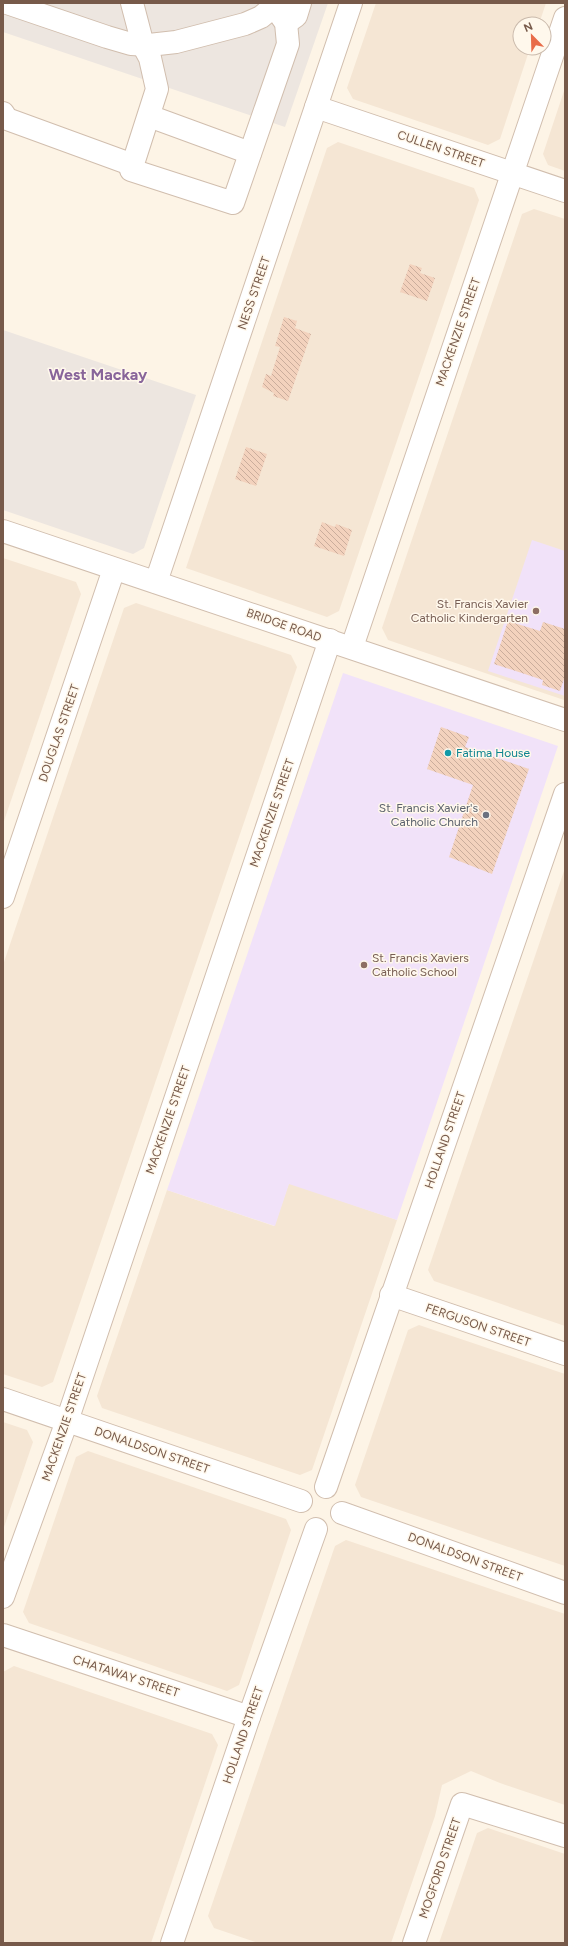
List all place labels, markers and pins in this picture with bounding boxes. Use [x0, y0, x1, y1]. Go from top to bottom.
place label: St. Francis Xavier Catholic Kindergarten [411, 597, 528, 625]
marker: St. Francis Xavier Catholic Kindergarten [531, 606, 541, 616]
place label: Fatima House [456, 746, 530, 760]
marker: Fatima House [443, 748, 453, 758]
place label: St. Francis Xavier's Catholic Church [379, 801, 478, 829]
marker: St. Francis Xavier's Catholic Church [481, 810, 491, 820]
place label: St. Francis Xaviers Catholic School [372, 951, 469, 979]
marker: St. Francis Xaviers Catholic School [359, 960, 369, 970]

